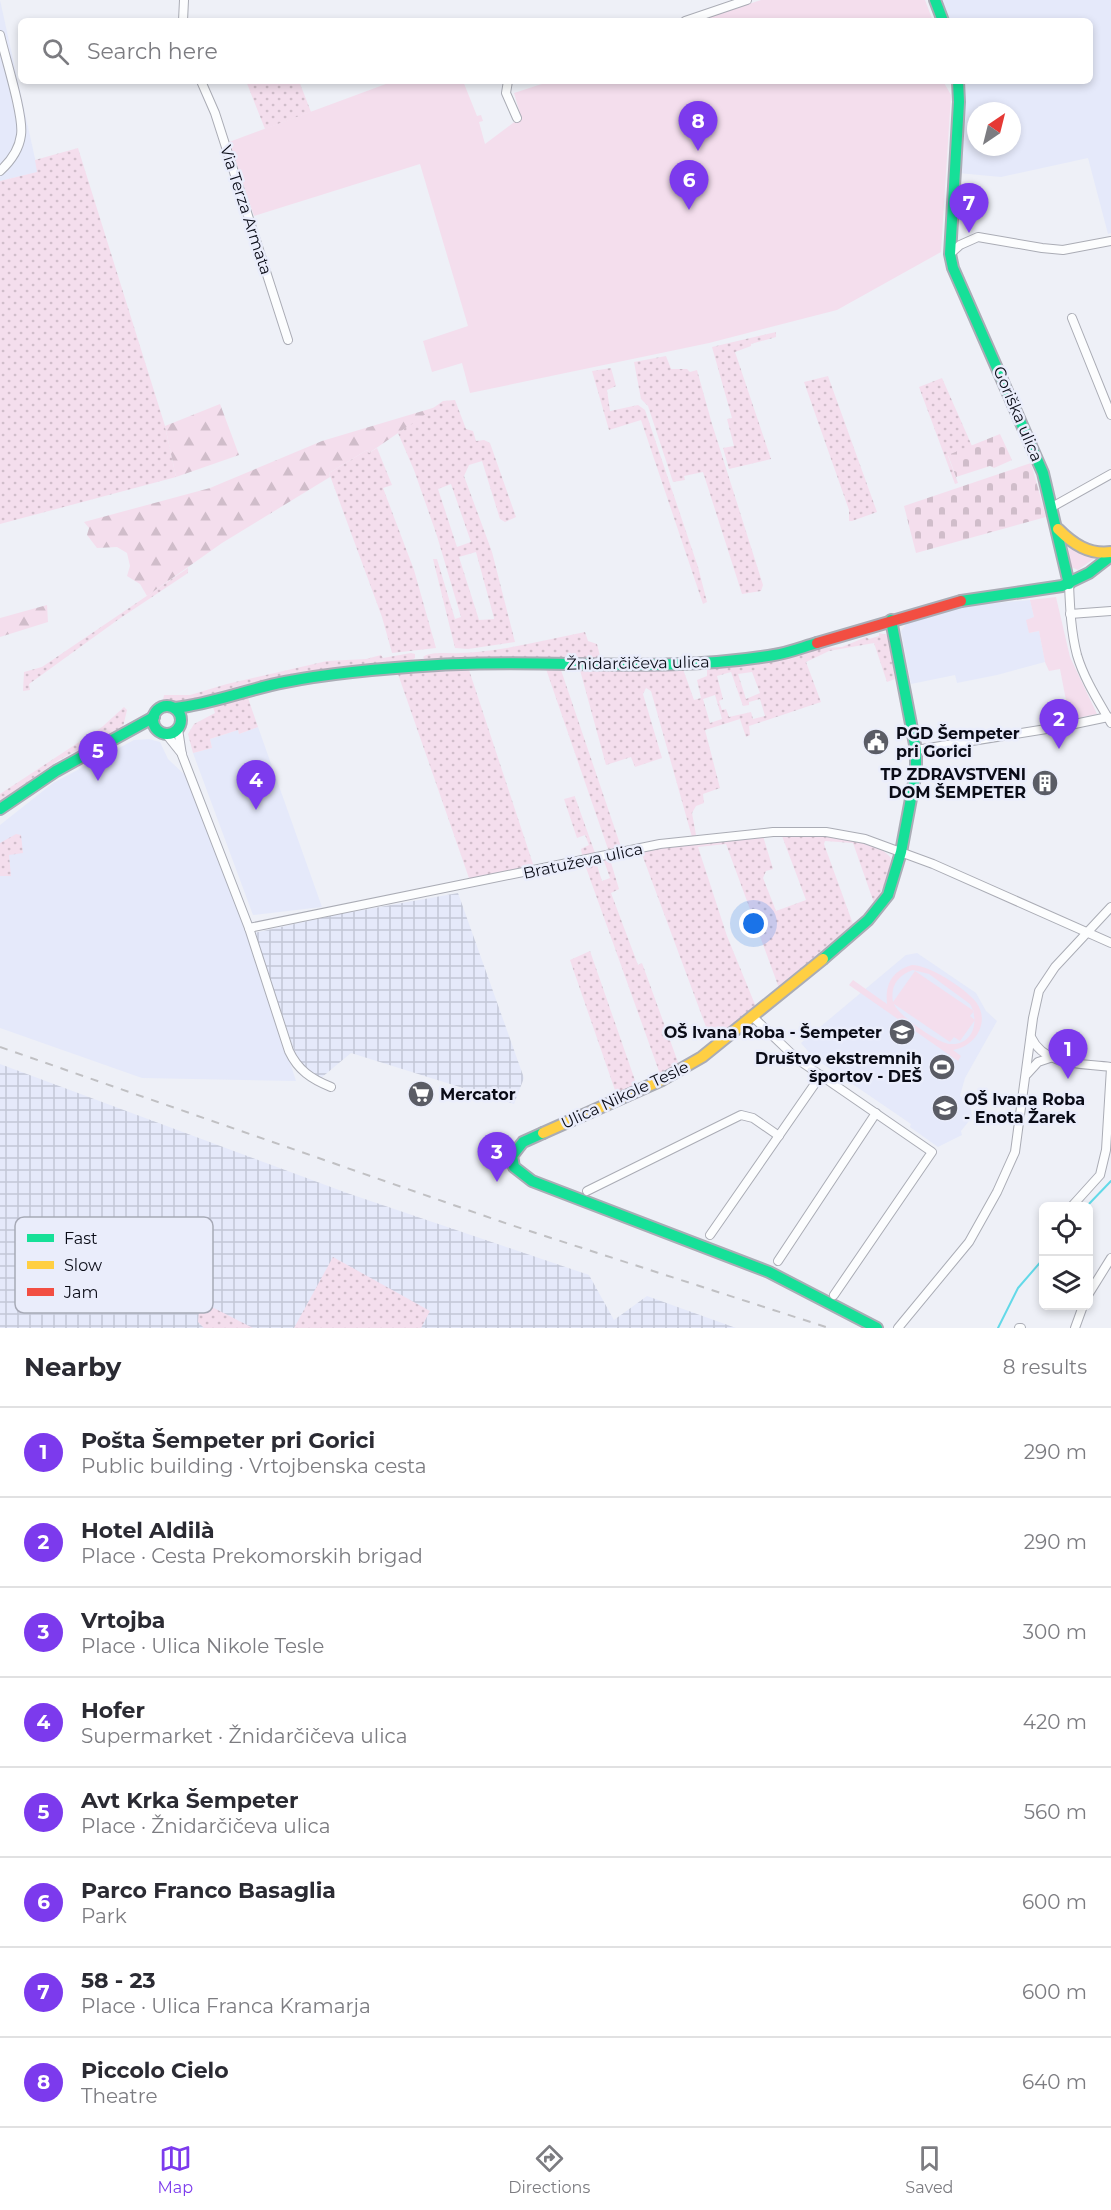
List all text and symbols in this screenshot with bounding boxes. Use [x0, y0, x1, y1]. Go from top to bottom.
search box [18, 18, 1093, 84]
icon: search [39, 35, 72, 68]
text: Search here [87, 38, 218, 65]
pin: 8 [678, 102, 718, 151]
north arrow [967, 102, 1021, 156]
street label: Via Terza Armata [216, 143, 276, 277]
pin: 6 [670, 160, 708, 210]
pin: 7 [950, 184, 988, 233]
street label: Goriška ulica [989, 364, 1047, 464]
street label: Žnidarčičeva ulica [566, 652, 710, 674]
pin: 2 [1040, 700, 1078, 749]
place label: PGD Šempeter pri Gorici [896, 724, 1020, 761]
public building icon: PGD Šempeter pri Gorici [861, 727, 891, 757]
pin: 5 [78, 732, 118, 781]
pin: 4 [236, 760, 276, 810]
place label: TP ZDRAVSTVENI DOM ŠEMPETER [880, 765, 1026, 802]
building icon: TP ZDRAVSTVENI DOM ŠEMPETER [1030, 768, 1060, 798]
street label: Bratuževa ulica [521, 839, 645, 883]
your location [739, 909, 768, 938]
school or university icon: OŠ Ivana Roba - Šempeter [887, 1017, 917, 1047]
place label: OŠ Ivana Roba - Šempeter [664, 1023, 882, 1042]
pin: 1 [1048, 1030, 1088, 1079]
place label: Društvo ekstremnih športov - DEŠ [755, 1049, 922, 1086]
sports icon: Društvo ekstremnih športov - DEŠ [927, 1052, 957, 1082]
street label: Ulica Nikole Tesle [558, 1057, 692, 1133]
supermarket icon: Mercator [406, 1079, 436, 1109]
place label: Mercator [440, 1085, 516, 1104]
place label: OŠ Ivana Roba - Enota Žarek [964, 1090, 1085, 1127]
school or university icon: OŠ Ivana Roba - Enota Žarek [930, 1093, 960, 1123]
pin: 3 [478, 1132, 516, 1182]
map controls [1039, 1202, 1093, 1310]
button: locate [1039, 1202, 1093, 1256]
legend [15, 1217, 213, 1313]
text: Fast [64, 1229, 98, 1248]
text: Slow [64, 1256, 102, 1275]
button: layers [1039, 1256, 1093, 1310]
text: Jam [63, 1283, 98, 1302]
text: Nearby [24, 1351, 121, 1383]
text: 8 results [1003, 1355, 1087, 1379]
text: Pošta Šempeter pri Gorici [81, 1427, 375, 1454]
text: 1 [40, 1440, 47, 1464]
text: 290 m [1024, 1440, 1087, 1464]
text: Public building · Vrtojbenska cesta [81, 1454, 427, 1478]
text: Hotel Aldilà [81, 1517, 215, 1544]
text: 2 [38, 1530, 49, 1554]
text: 290 m [1024, 1530, 1087, 1554]
text: Place · Cesta Prekomorskih brigad [81, 1544, 423, 1568]
text: Vrtojba [81, 1607, 165, 1634]
text: 3 [38, 1620, 49, 1644]
text: 300 m [1023, 1620, 1087, 1644]
text: Place · Ulica Nikole Tesle [81, 1634, 324, 1658]
text: Hofer [81, 1697, 145, 1724]
text: 4 [37, 1710, 50, 1734]
text: 420 m [1023, 1710, 1087, 1734]
text: Supermarket · Žnidarčičeva ulica [81, 1724, 408, 1748]
text: Avt Krka Šempeter [81, 1787, 298, 1814]
text: 5 [38, 1800, 49, 1824]
text: 560 m [1024, 1800, 1087, 1824]
text: Place · Žnidarčičeva ulica [81, 1814, 330, 1838]
text: Parco Franco Basaglia [81, 1877, 336, 1904]
text: 6 [37, 1890, 50, 1914]
text: 600 m [1022, 1890, 1087, 1914]
text: Park [81, 1904, 127, 1928]
text: 58 - 23 [81, 1967, 156, 1994]
text: 7 [37, 1980, 50, 2004]
text: 600 m [1022, 1980, 1087, 2004]
text: Place · Ulica Franca Kramarja [81, 1994, 371, 2018]
text: Piccolo Cielo [81, 2057, 229, 2084]
text: 8 [37, 2070, 50, 2094]
text: 640 m [1022, 2070, 1087, 2094]
text: Theatre [81, 2084, 158, 2108]
tab: Map [158, 2142, 193, 2197]
tab: Directions [508, 2142, 590, 2197]
tab: Saved [905, 2142, 953, 2197]

